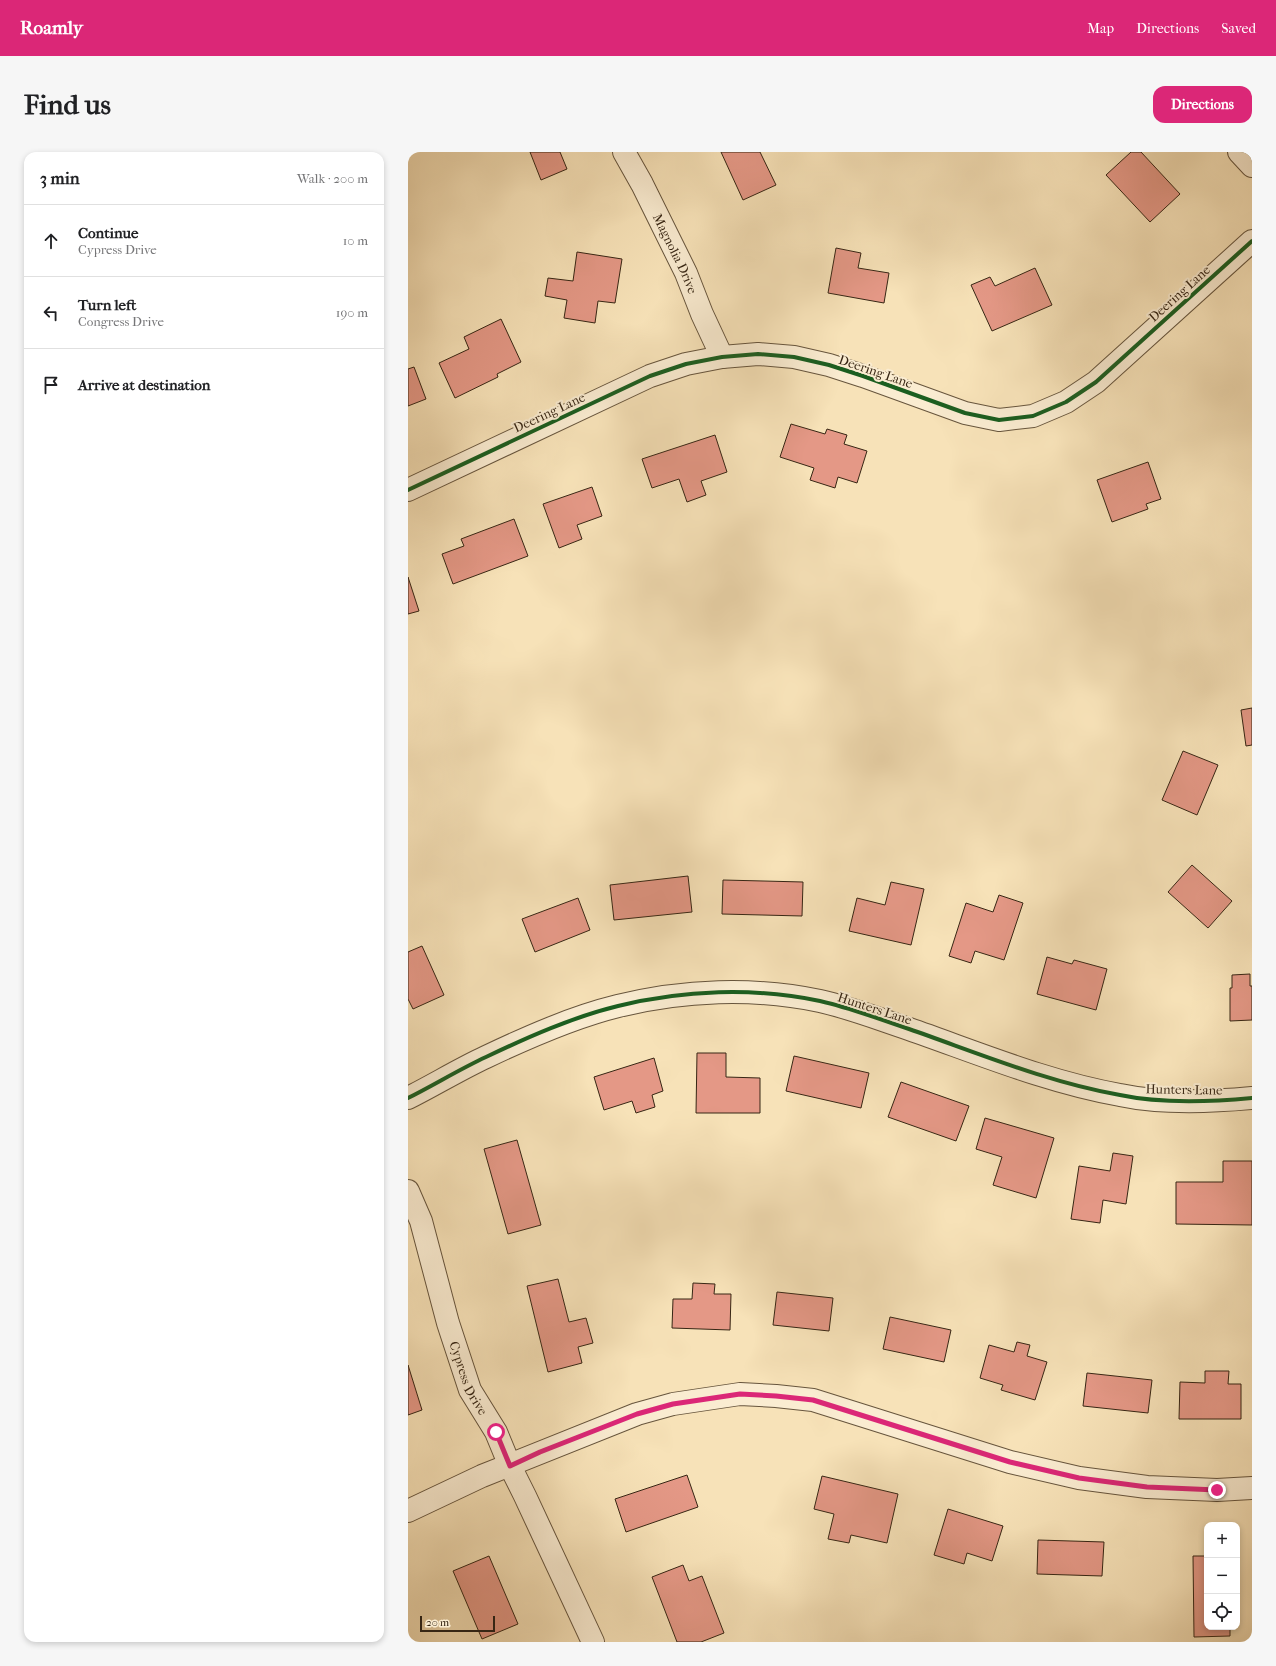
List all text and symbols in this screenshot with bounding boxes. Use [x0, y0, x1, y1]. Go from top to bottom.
text: Roamly [20, 17, 83, 39]
text: Map [1087, 20, 1114, 37]
text: Directions [1136, 20, 1199, 37]
text: Saved [1221, 20, 1256, 37]
button: Directions [1153, 86, 1252, 123]
text: Find us [24, 88, 111, 121]
text: 3 min [40, 168, 80, 188]
text: Walk · 200 m [297, 171, 368, 186]
street label: Magnolia Drive [650, 211, 701, 296]
text: Continue [78, 224, 138, 242]
icon: ahead [40, 230, 62, 252]
text: 10 m [343, 233, 368, 248]
text: Cypress Drive [78, 242, 157, 257]
street label: Deering Lane [1146, 262, 1213, 325]
text: Turn left [78, 296, 136, 314]
icon: left [40, 302, 62, 324]
text: 190 m [336, 305, 368, 320]
text: Congress Drive [78, 314, 164, 329]
street label: Deering Lane [837, 352, 915, 391]
icon: arrive [40, 374, 62, 396]
text: Arrive at destination [78, 376, 210, 394]
street label: Deering Lane [511, 389, 588, 436]
street label: Hunters Lane [836, 989, 914, 1028]
street label: Hunters Lane [1145, 1081, 1223, 1098]
street label: Cypress Drive [446, 1339, 491, 1418]
route start [487, 1423, 505, 1441]
route end [1208, 1481, 1226, 1499]
map controls [1204, 1522, 1240, 1630]
button: + [1204, 1522, 1240, 1558]
button: − [1204, 1558, 1240, 1594]
button: locate [1204, 1594, 1240, 1630]
scale bar [420, 1614, 495, 1633]
text: 20 m [426, 1616, 449, 1629]

